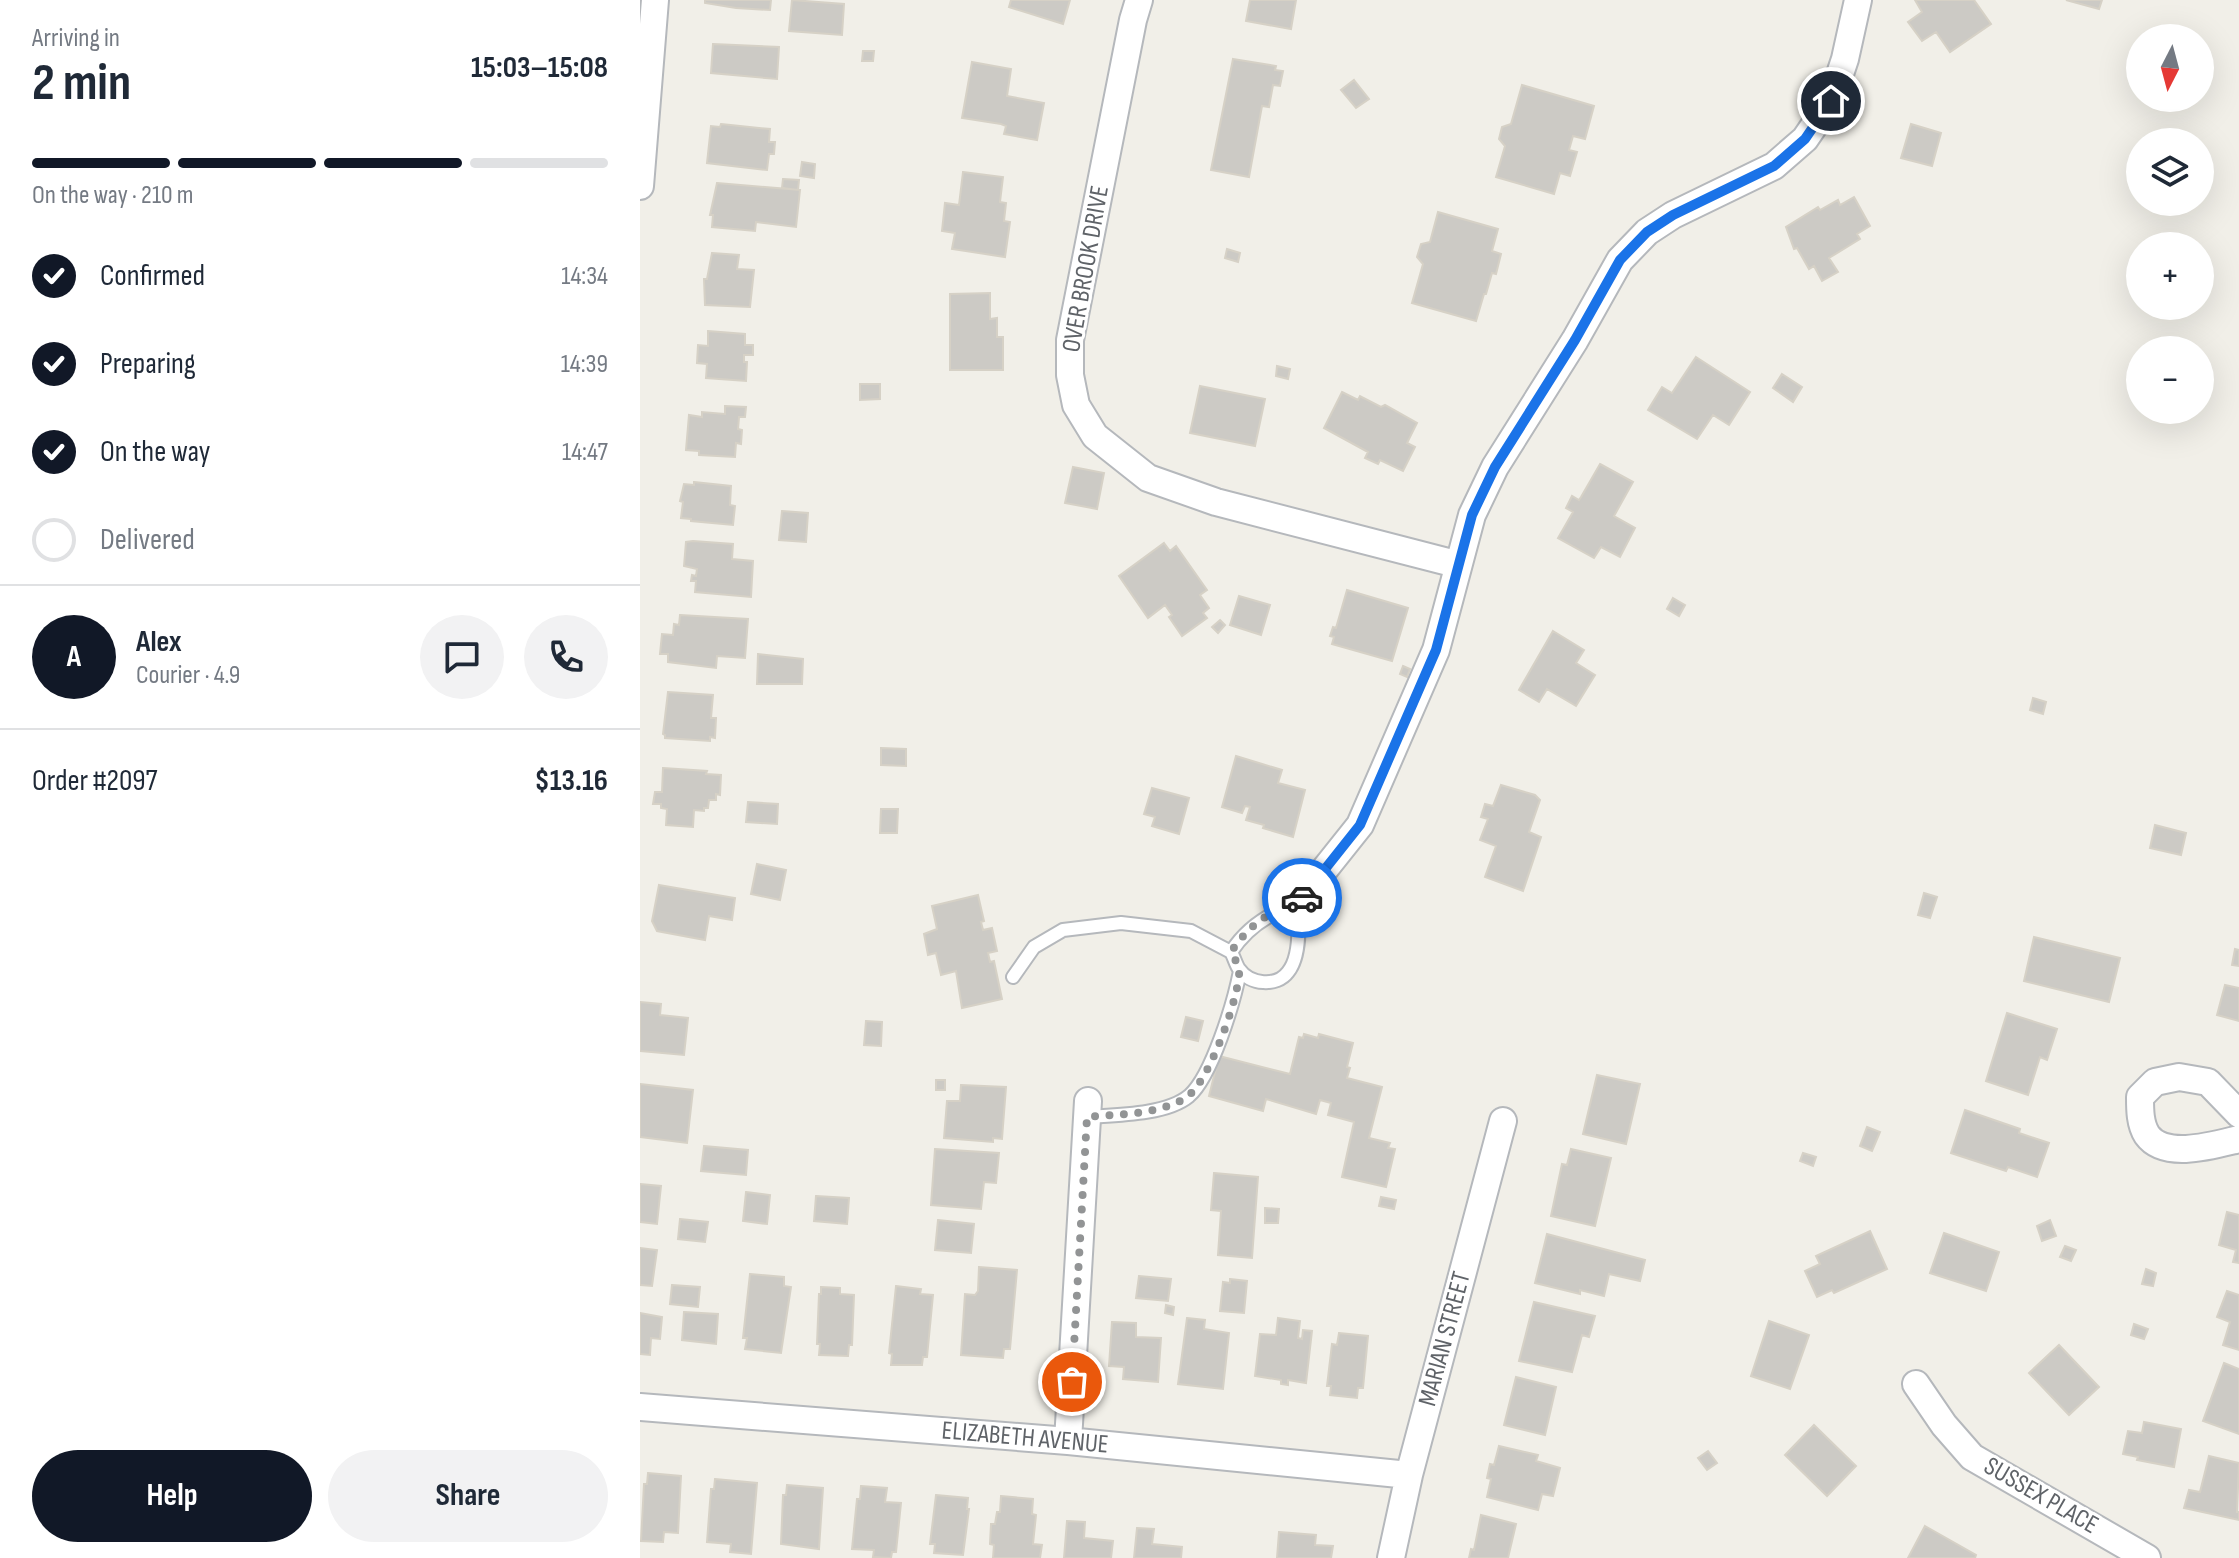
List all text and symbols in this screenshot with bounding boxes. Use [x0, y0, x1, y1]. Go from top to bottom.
text: Arriving in [32, 23, 120, 54]
north arrow [2126, 24, 2214, 112]
map controls [2126, 24, 2214, 424]
text: 15:03–15:08 [471, 50, 608, 86]
text: 2 min [32, 52, 131, 115]
pin [1797, 67, 1865, 135]
icon: home [1809, 79, 1853, 123]
button: layers [2126, 128, 2214, 216]
text: On the way · 210 m [32, 180, 193, 211]
street label: OVER BROOK DRIVE [1056, 183, 1116, 355]
button: + [2126, 232, 2214, 320]
icon: check [32, 254, 76, 298]
text: Confirmed [100, 258, 205, 294]
text: 14:34 [561, 261, 608, 292]
button: − [2126, 336, 2214, 424]
icon: check [32, 342, 76, 386]
text: Preparing [100, 346, 196, 382]
text: 14:39 [561, 349, 608, 380]
icon: check [32, 430, 76, 474]
text: On the way [100, 434, 210, 470]
text: 14:47 [562, 437, 608, 468]
text: Delivered [100, 522, 195, 558]
button: chat [420, 615, 504, 699]
button: phone [524, 615, 608, 699]
text: Alex [136, 624, 182, 660]
text: A [67, 639, 81, 675]
text: Courier · 4.9 [136, 660, 240, 691]
text: Order #2097 [32, 763, 158, 799]
text: $13.16 [535, 763, 608, 799]
courier [1262, 858, 1342, 938]
icon: car [1280, 876, 1324, 920]
street label: MARIAN STREET [1412, 1268, 1478, 1410]
pin [1038, 1348, 1106, 1416]
icon: bag [1050, 1360, 1094, 1404]
street label: ELIZABETH AVENUE [940, 1415, 1110, 1461]
button: Help [32, 1450, 312, 1542]
button: Share [328, 1450, 608, 1542]
street label: SUSSEX PLACE [1978, 1451, 2104, 1541]

